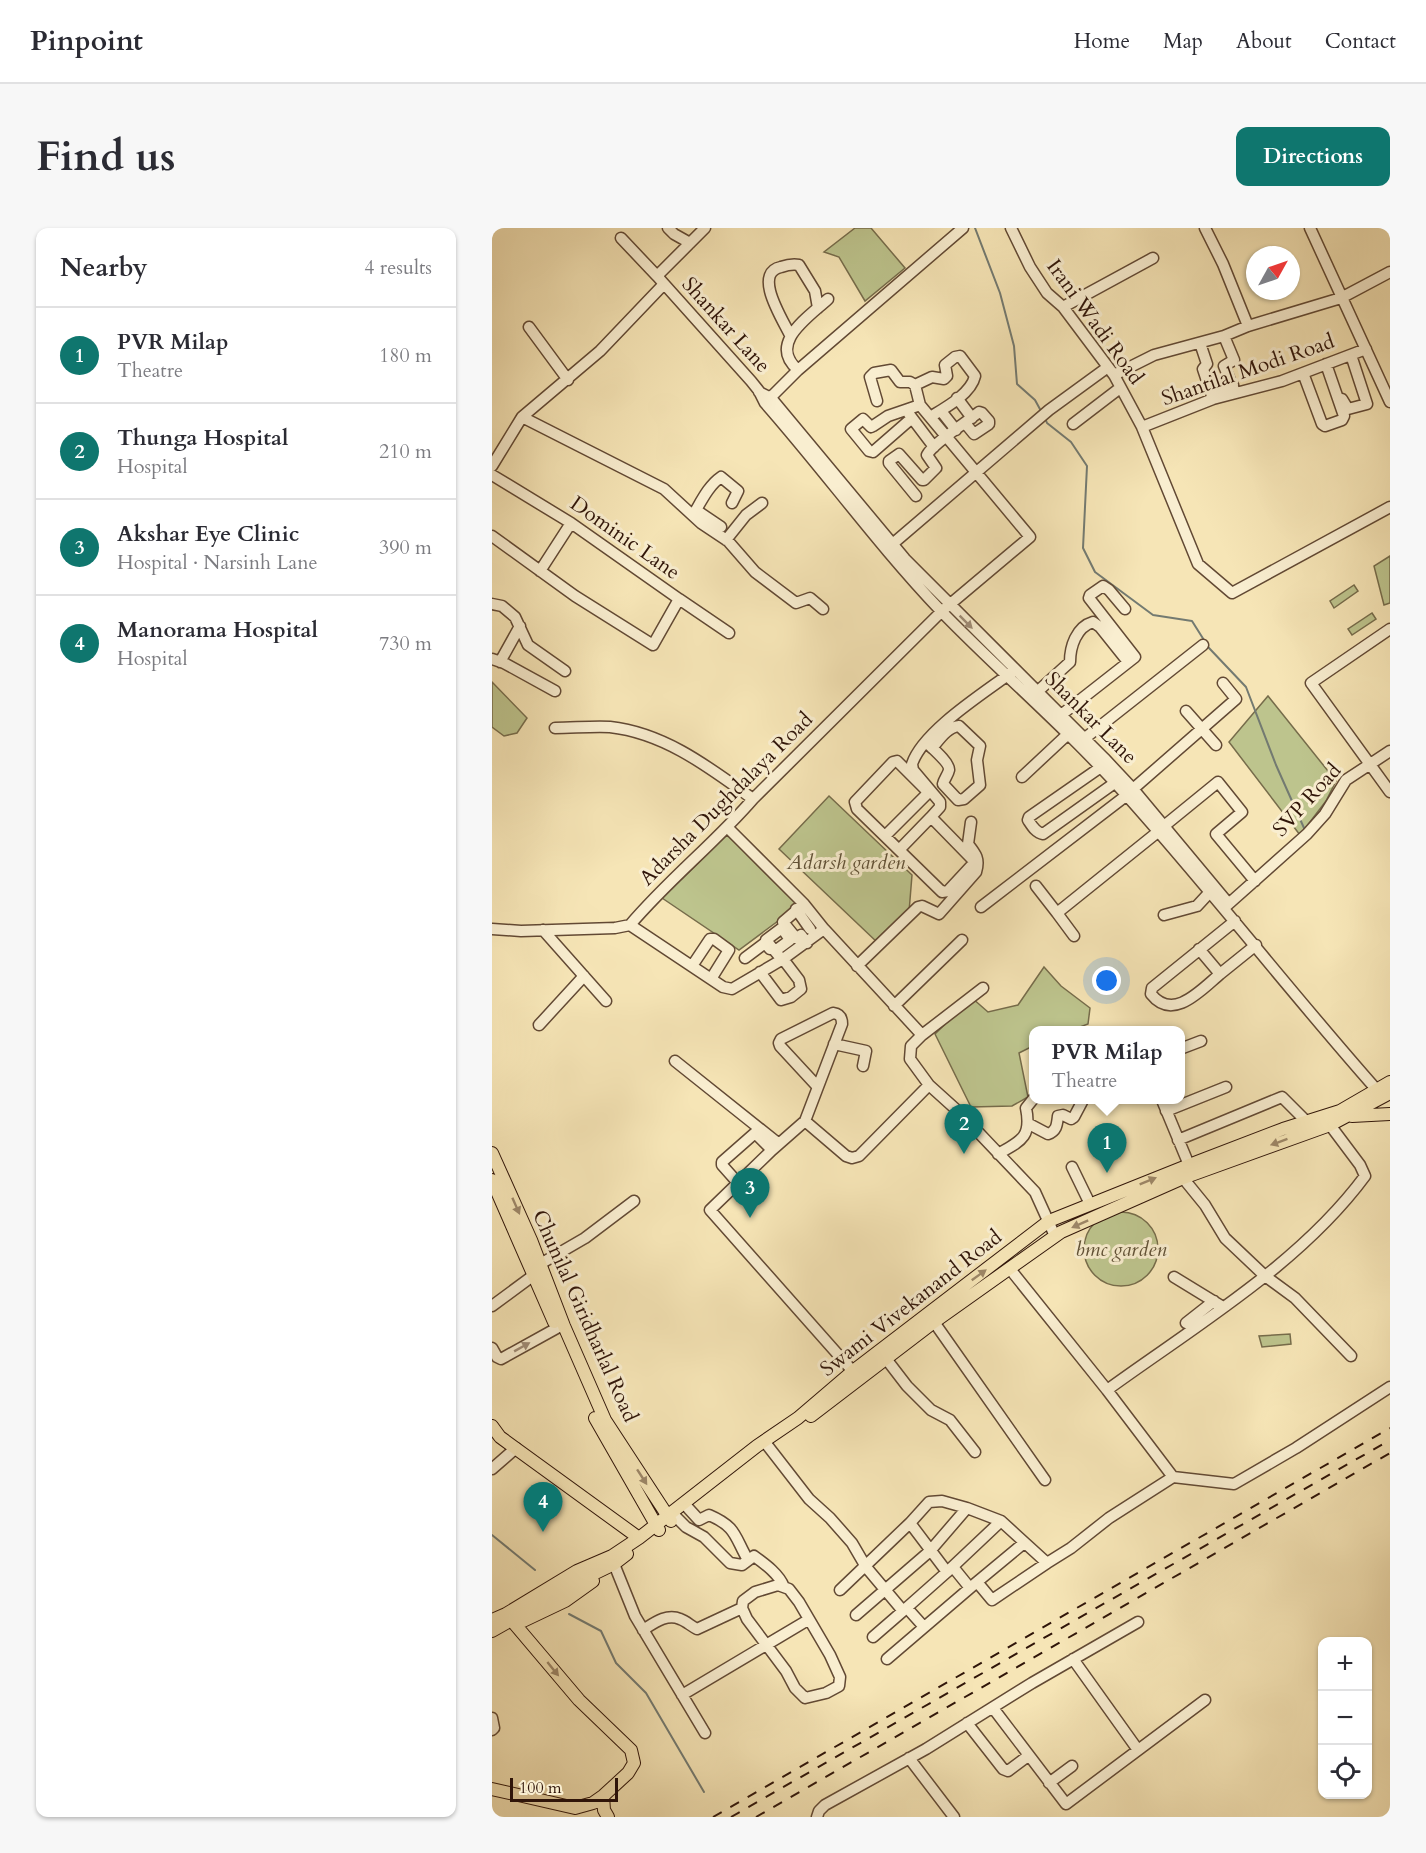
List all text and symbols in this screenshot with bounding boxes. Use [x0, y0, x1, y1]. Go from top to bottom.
text: Pinpoint [30, 22, 143, 60]
text: Home [1074, 27, 1130, 56]
text: Map [1163, 27, 1203, 56]
text: About [1236, 27, 1292, 56]
text: Contact [1325, 27, 1396, 56]
button: Directions [1236, 127, 1390, 186]
text: Find us [36, 128, 176, 185]
north arrow [1246, 246, 1300, 300]
text: Nearby [60, 250, 148, 285]
street label: Irani Wadi Road [1040, 253, 1150, 391]
text: 4 results [364, 254, 432, 281]
street label: Shankar Lane [675, 271, 777, 379]
text: PVR Milap [117, 327, 228, 357]
street label: Shantilal Modi Road [1158, 327, 1338, 413]
text: 1 [74, 342, 85, 369]
text: 180 m [379, 342, 432, 369]
text: Theatre [117, 357, 183, 384]
text: Thunga Hospital [117, 423, 288, 453]
text: 2 [74, 438, 85, 465]
text: 210 m [379, 438, 432, 465]
text: Hospital [117, 453, 188, 480]
street label: Dominic Lane [564, 489, 686, 587]
text: Akshar Eye Clinic [117, 519, 299, 549]
text: 3 [74, 534, 85, 561]
text: 390 m [379, 534, 432, 561]
text: Hospital · Narsinh Lane [117, 549, 318, 576]
one-way arrow [959, 614, 973, 628]
text: Manorama Hospital [117, 615, 318, 645]
text: 4 [74, 630, 85, 657]
text: 730 m [379, 630, 432, 657]
text: Hospital [117, 645, 188, 672]
street label: Shankar Lane [1038, 665, 1144, 771]
street label: Adarsha Dughdalaya Road [633, 706, 819, 892]
street label: SVP Road [1266, 757, 1348, 843]
park label: Adarsh garden [786, 848, 906, 877]
your location [1092, 966, 1121, 995]
popup [1029, 1026, 1185, 1104]
text: PVR Milap [1051, 1037, 1163, 1067]
text: Theatre [1051, 1067, 1117, 1094]
pin: 2 [944, 1104, 984, 1154]
pin: 1 [1088, 1124, 1126, 1173]
one-way arrow [1270, 1138, 1288, 1148]
pin: 3 [730, 1168, 770, 1218]
one-way arrow [1139, 1176, 1157, 1185]
one-way arrow [511, 1198, 521, 1216]
street label: Chunilal Giridharlal Road [525, 1205, 645, 1427]
one-way arrow [1070, 1219, 1088, 1229]
street label: Swami Vivekanand Road [814, 1223, 1008, 1383]
park label: bmc garden [1075, 1235, 1167, 1264]
one-way arrow [971, 1269, 987, 1281]
one-way arrow [514, 1342, 531, 1352]
one-way arrow [636, 1469, 647, 1485]
pin: 4 [524, 1482, 562, 1532]
map controls [1318, 1637, 1372, 1799]
button: + [1318, 1637, 1372, 1691]
one-way arrow [546, 1661, 559, 1676]
button: − [1318, 1691, 1372, 1745]
button: locate [1318, 1745, 1372, 1799]
scale bar [510, 1775, 618, 1802]
text: 100 m [519, 1777, 561, 1799]

